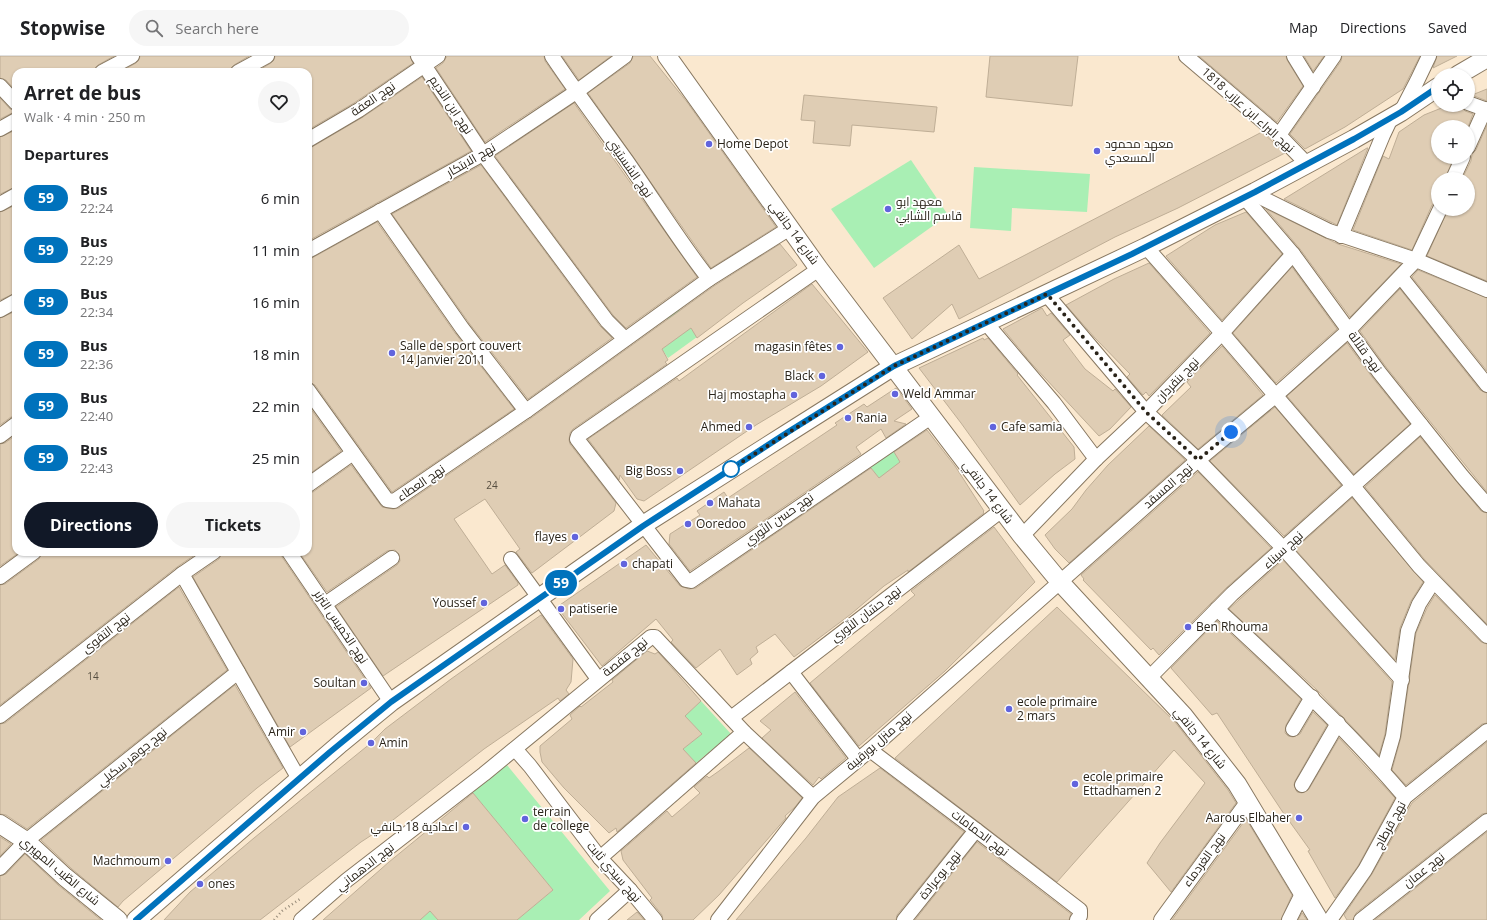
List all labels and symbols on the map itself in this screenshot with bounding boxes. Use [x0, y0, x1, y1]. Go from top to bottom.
street label: نهج البراء ابن عازب 1818 [1198, 63, 1299, 156]
street label: نهج ابن النديم [426, 72, 477, 137]
street label: نهج العفة [347, 77, 398, 120]
street label: نهج الشستيتي [602, 134, 657, 202]
place label: Home Depot [717, 135, 788, 152]
place label: معهد محمود المسعدي [1105, 135, 1174, 168]
street label: نهج الابتكار [442, 139, 498, 181]
marker: Home Depot [704, 139, 714, 149]
marker: معهد محمود المسعدي [1092, 146, 1102, 156]
place label: معهد ابو قاسم الشابي [896, 193, 962, 226]
street label: شارع 14 جانفي [764, 197, 823, 269]
marker: معهد ابو قاسم الشابي [883, 204, 893, 214]
street label: نهج قلاّلة [1345, 328, 1386, 376]
place label: Salle de sport couvert 14 Janvier 2011 [400, 337, 521, 368]
place label: magasin fêtes [754, 338, 832, 355]
marker: magasin fêtes [835, 342, 845, 352]
marker: Salle de sport couvert 14 Janvier 2011 [387, 348, 397, 358]
street label: نهج بنقردان [1151, 353, 1202, 406]
place label: Black [784, 367, 815, 384]
marker: Black [817, 371, 827, 381]
place label: Weld Ammar [903, 385, 976, 402]
place label: Haj mostapha [708, 386, 786, 403]
marker: Weld Ammar [890, 389, 900, 399]
marker: Haj mostapha [789, 390, 799, 400]
place label: Rania [856, 409, 887, 426]
marker: Rania [843, 413, 853, 423]
place label: Ahmed [701, 418, 741, 435]
place label: Cafe samia [1001, 418, 1062, 435]
marker: Ahmed [744, 422, 754, 432]
marker: Cafe samia [988, 422, 998, 432]
your location [1221, 422, 1241, 442]
street label: شارع 14 جانفي [957, 457, 1018, 528]
street label: نهج المسقد [1139, 459, 1196, 512]
street label: نهج العطاء [393, 460, 448, 505]
unlabelled marker [722, 460, 740, 478]
place label: Big Boss [625, 462, 672, 479]
marker: Big Boss [675, 466, 685, 476]
house number: 24 [486, 478, 498, 492]
street label: نهج حسن النّوري [741, 488, 818, 550]
place label: Mahata [718, 494, 760, 511]
marker: Mahata [705, 498, 715, 508]
place label: Ooredoo [696, 515, 746, 532]
marker: Ooredoo [683, 519, 693, 529]
street label: نهج سيناء [1259, 527, 1306, 572]
place label: flayes [535, 528, 567, 545]
marker: flayes [570, 532, 580, 542]
place label: chapati [632, 555, 673, 572]
marker: chapati [619, 559, 629, 569]
line badge: 59 [543, 570, 579, 596]
street label: نهج حسّان النّوري [827, 581, 906, 647]
street label: نهج الخميس الترنر [310, 586, 372, 667]
place label: Youssef [433, 594, 477, 611]
marker: Youssef [479, 598, 489, 608]
place label: patiserie [569, 600, 618, 617]
marker: patiserie [556, 604, 566, 614]
street label: نهج التقوى [78, 608, 133, 657]
place label: Ben Rhouma [1196, 618, 1268, 635]
marker: Ben Rhouma [1183, 622, 1193, 632]
street label: نهج قفصة [598, 633, 651, 680]
house number: 14 [87, 669, 99, 683]
place label: Soultan [314, 674, 356, 691]
marker: Soultan [359, 678, 369, 688]
place label: ecole primaire 2 mars [1017, 693, 1098, 724]
street label: شارع 14 جانفي [1169, 703, 1231, 773]
marker: ecole primaire 2 mars [1004, 704, 1014, 714]
street label: نهج منزل بورقيبة [842, 707, 915, 774]
street label: نهج جوهر سكيلي [93, 723, 172, 792]
place label: Amir [268, 723, 295, 740]
marker: Amir [298, 727, 308, 737]
place label: Amin [379, 734, 408, 751]
marker: Amin [366, 738, 376, 748]
place label: ecole primaire Ettadhamen 2 [1083, 768, 1164, 799]
marker: ecole primaire Ettadhamen 2 [1070, 779, 1080, 789]
street label: نهج قرطاج [1370, 798, 1410, 852]
place label: terrain de college [533, 803, 589, 834]
street label: نهج الحمامات [948, 805, 1013, 860]
place label: Aarous Elbaher [1206, 809, 1291, 826]
marker: Aarous Elbaher [1294, 813, 1304, 823]
marker: terrain de college [520, 814, 530, 824]
place label: اعدادية 18 جانفي [370, 818, 458, 837]
marker: اعدادية 18 جانفي [461, 822, 471, 832]
street label: نهج الغردماء [1178, 829, 1229, 890]
street label: شارع الطّيب المهيري [16, 832, 104, 910]
street label: نهج الدهماني [332, 838, 399, 896]
street label: نهج سيدي ثابت [582, 838, 645, 907]
street label: نهج بوعرادة [915, 847, 965, 903]
street label: نهج عمان [1399, 848, 1448, 891]
place label: Machmoum [93, 852, 160, 869]
marker: Machmoum [163, 856, 173, 866]
place label: ones [208, 875, 235, 892]
marker: ones [195, 879, 205, 889]

